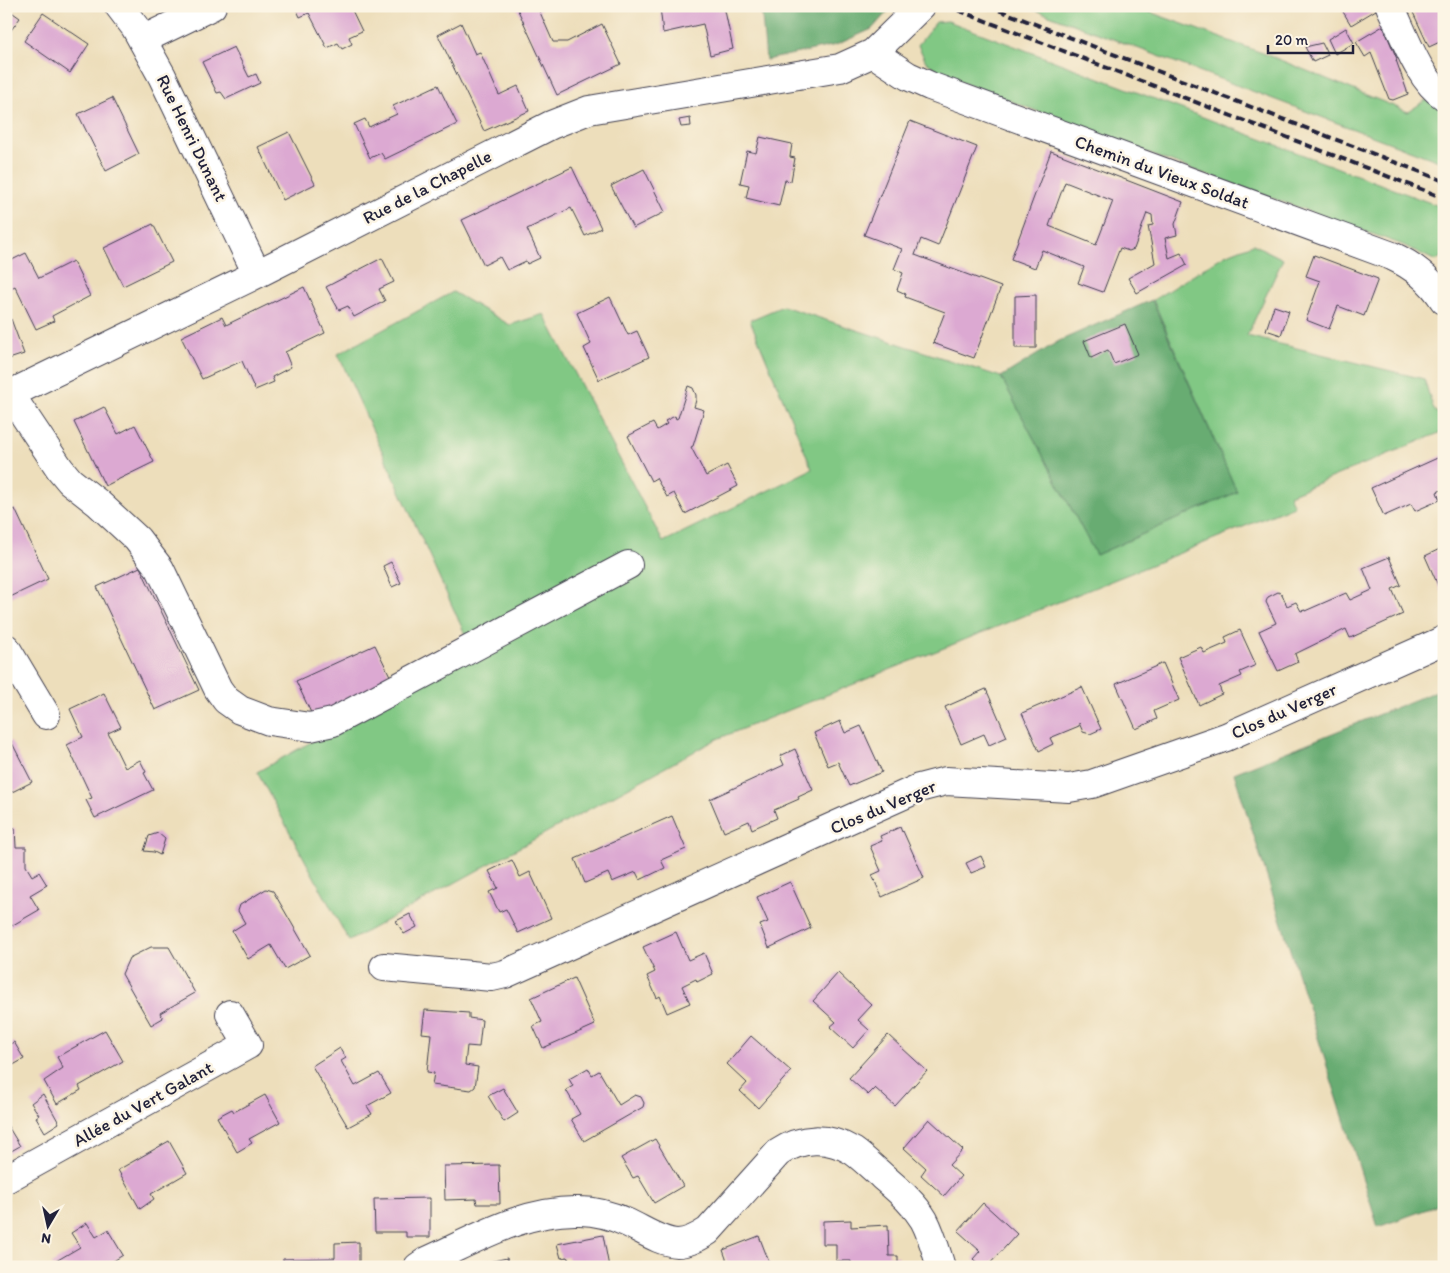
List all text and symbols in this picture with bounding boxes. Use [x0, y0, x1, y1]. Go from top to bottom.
scale bar [1268, 22, 1352, 54]
text: 20 m [1275, 31, 1309, 49]
street label: Rue Henri Dunant [152, 71, 232, 205]
street label: Chemin du Vieux Soldat [1072, 130, 1252, 214]
street label: Rue de la Chapelle [359, 145, 495, 229]
street label: Clos du Verger [1228, 678, 1341, 744]
street label: Clos du Verger [827, 774, 940, 839]
street label: Allée du Vert Galant [69, 1056, 217, 1152]
north arrow [22, 1200, 72, 1250]
text: N [40, 1229, 52, 1247]

